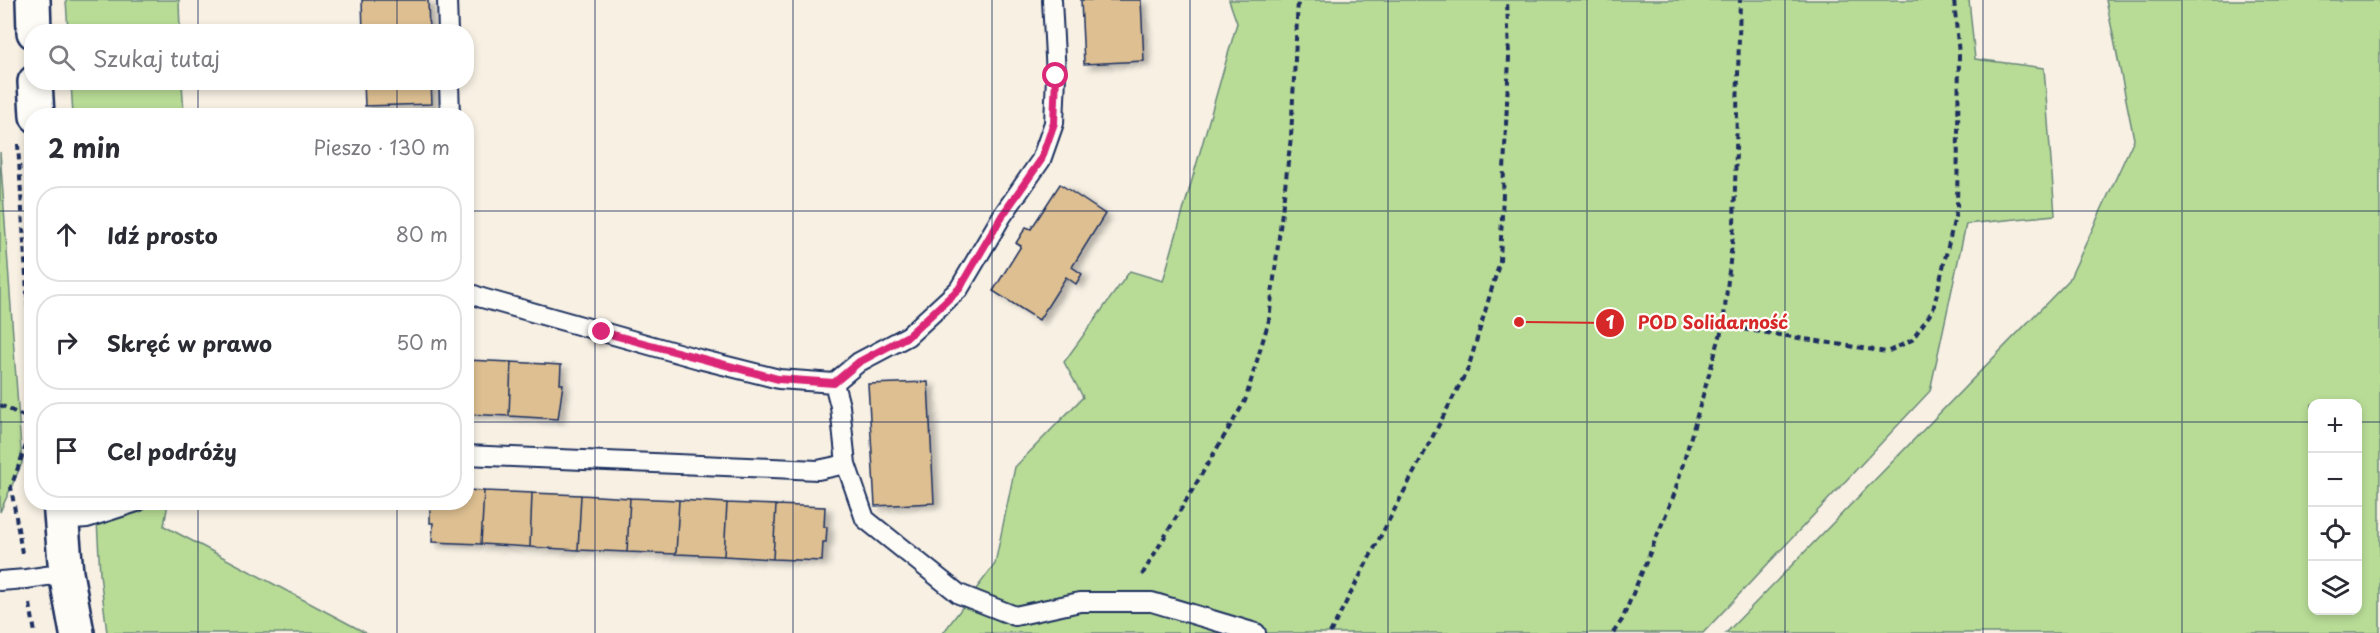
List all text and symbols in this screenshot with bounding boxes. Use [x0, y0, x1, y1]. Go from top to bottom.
search box [24, 24, 474, 90]
icon: search [45, 41, 78, 74]
text: Szukaj tutaj [93, 41, 220, 74]
route start [1042, 62, 1068, 88]
text: 2 min [48, 128, 121, 167]
text: Pieszo · 130 m [314, 132, 450, 162]
icon: ahead [50, 218, 83, 251]
text: Idź prosto [107, 218, 218, 251]
text: 80 m [396, 219, 448, 249]
callout: POD Solidarność [1595, 305, 1801, 341]
text: 1 [1606, 308, 1615, 335]
text: POD Solidarność [1638, 308, 1788, 335]
route end [588, 318, 614, 344]
icon: right [50, 326, 83, 359]
text: Skręć w prawo [107, 326, 272, 359]
text: 50 m [396, 327, 448, 357]
map controls [2308, 399, 2362, 615]
button: + [2308, 399, 2362, 453]
icon: arrive [50, 434, 83, 467]
text: Cel podróży [107, 434, 237, 467]
button: − [2308, 453, 2362, 507]
button: locate [2308, 507, 2362, 561]
button: layers [2308, 561, 2362, 615]

